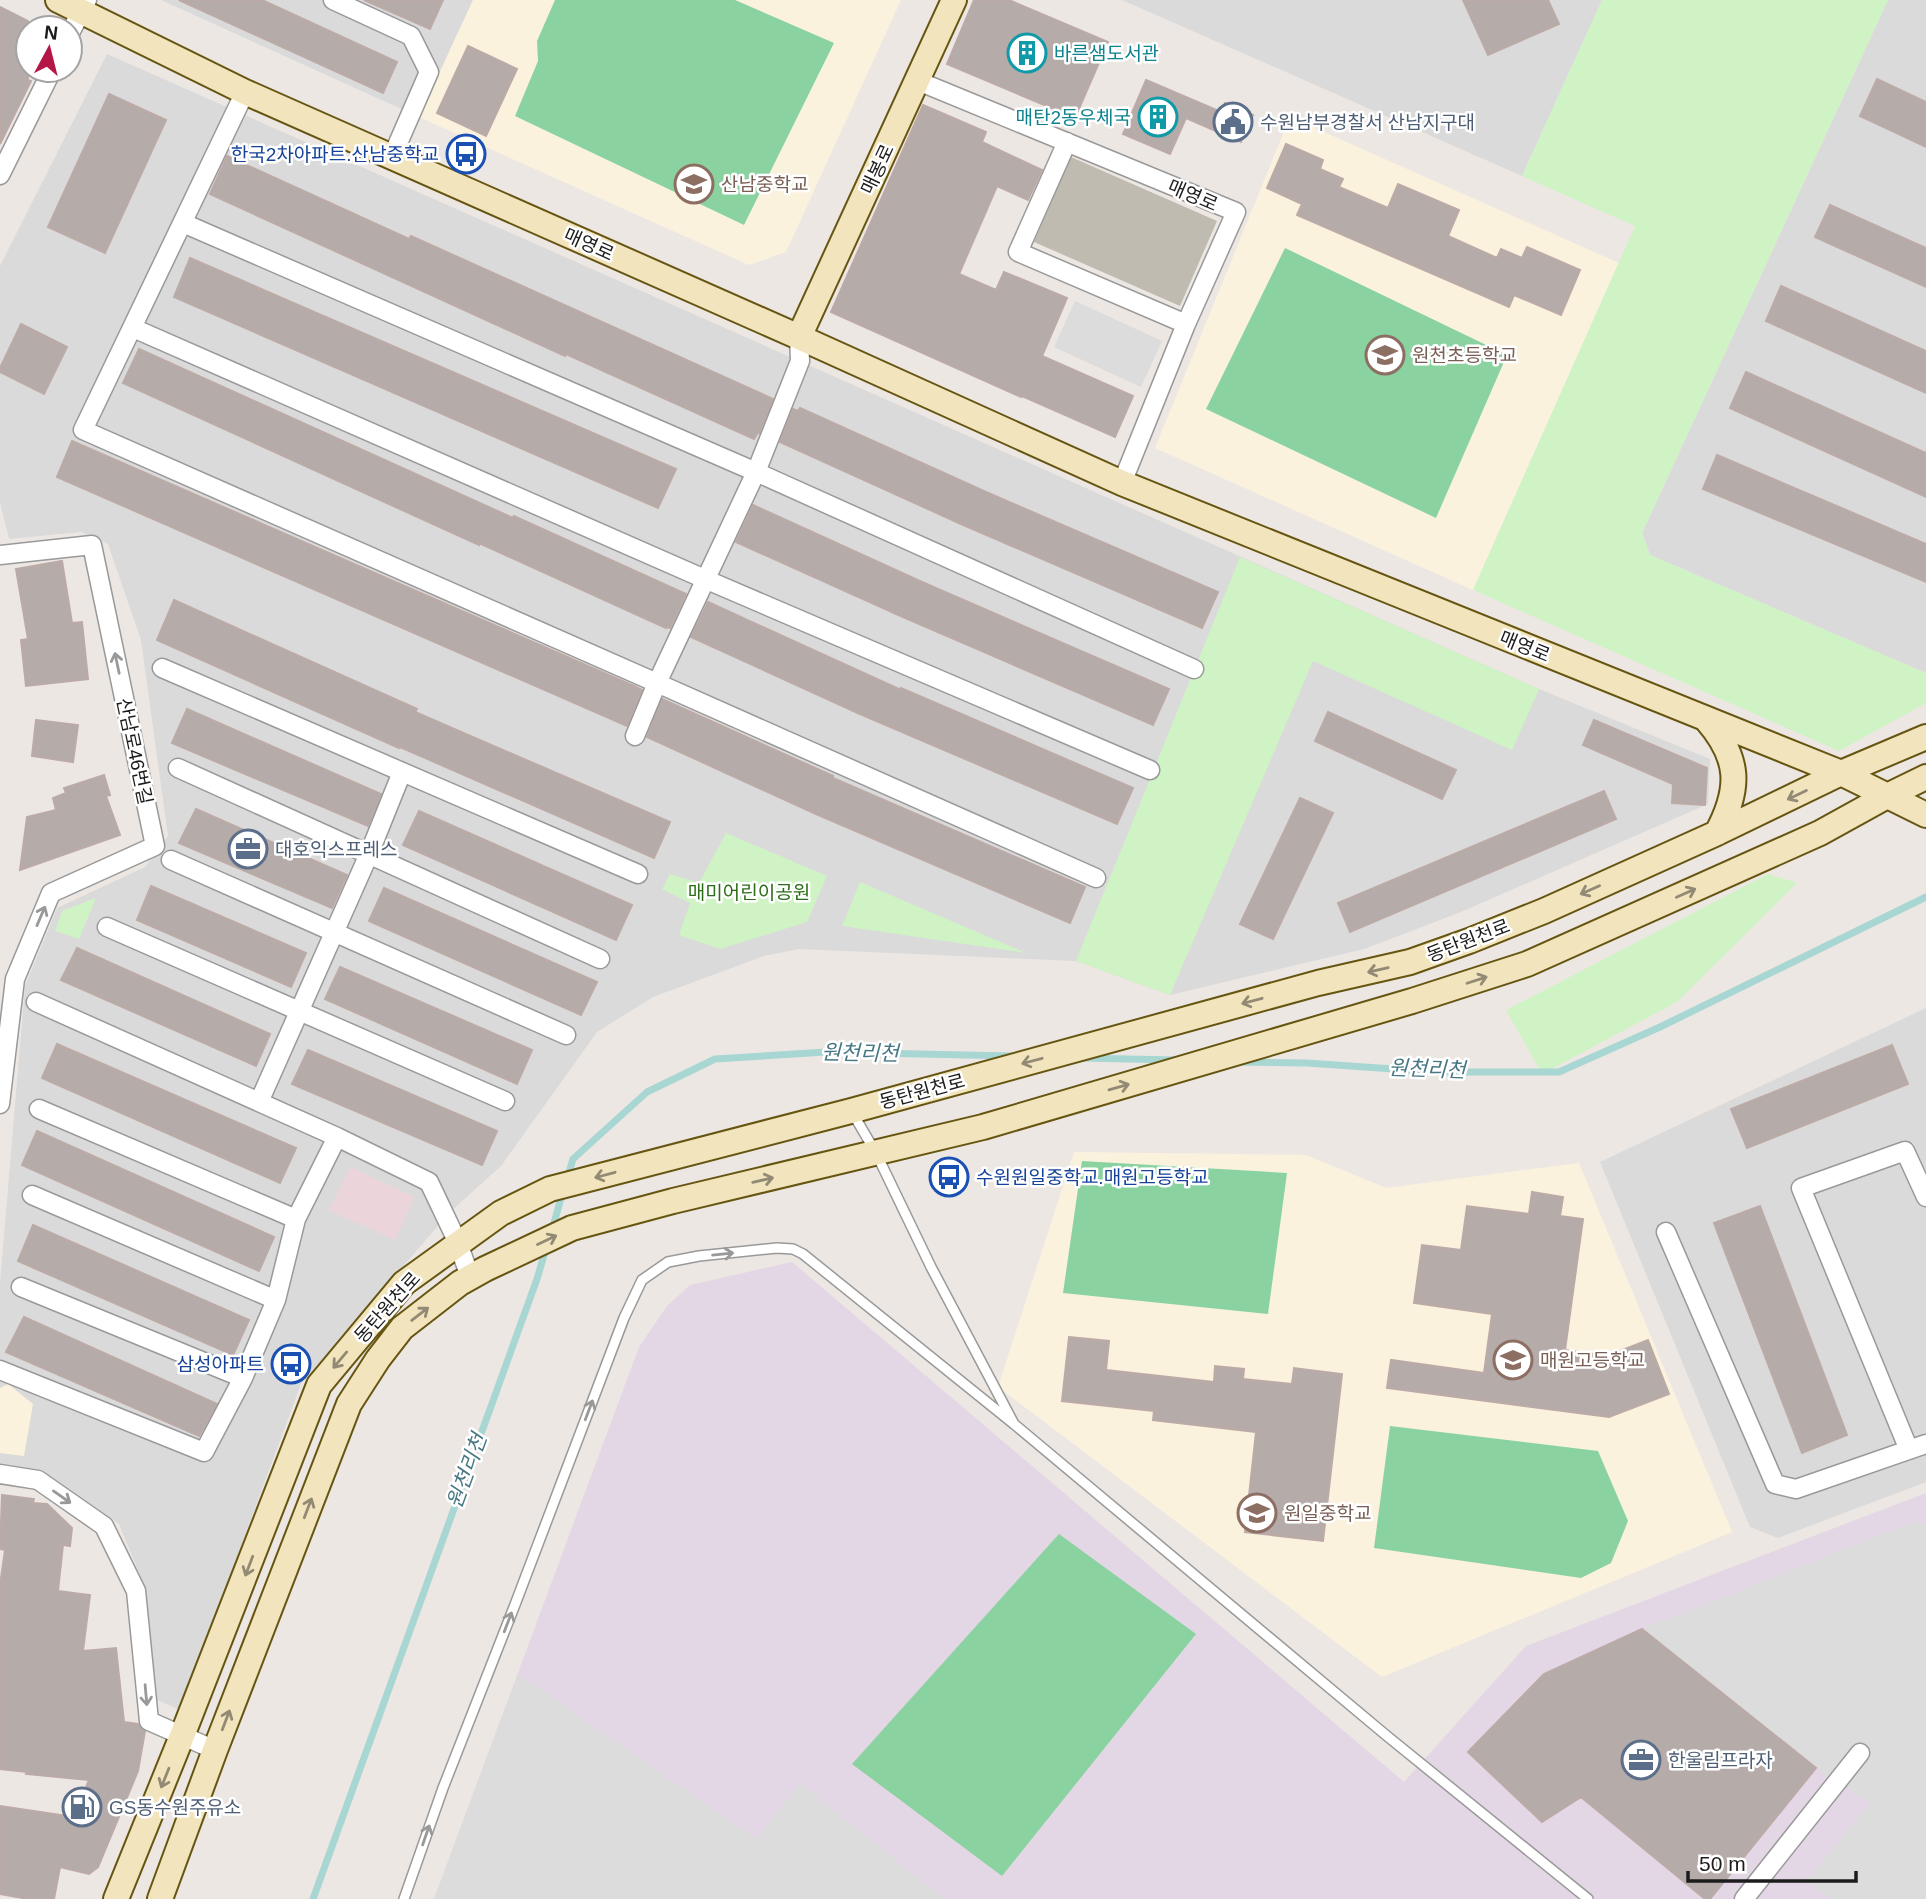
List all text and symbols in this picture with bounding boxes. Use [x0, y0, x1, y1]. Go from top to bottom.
north arrow [14, 14, 84, 84]
text: N [43, 21, 59, 44]
building icon: 바른샘도서관 [1006, 32, 1048, 74]
place label: 바른샘도서관 [1054, 43, 1159, 64]
building icon: 매탄2동우체국 [1137, 96, 1179, 138]
public building icon: 수원남부경찰서 산남지구대 [1212, 101, 1254, 143]
place label: 매탄2동우체국 [1016, 107, 1131, 128]
place label: 수원남부경찰서 산남지구대 [1260, 112, 1475, 133]
bus stop icon: 한국2차아파트.산남중학교 [445, 133, 487, 175]
street label: 매봉로 [857, 141, 898, 197]
place label: 한국2차아파트.산남중학교 [231, 144, 439, 165]
school or university icon: 산남중학교 [673, 163, 715, 205]
place label: 산남중학교 [721, 174, 808, 195]
street label: 매영로 [1165, 176, 1221, 215]
street label: 매영로 [561, 224, 617, 265]
school or university icon: 원천초등학교 [1364, 334, 1406, 376]
place label: 원천초등학교 [1412, 345, 1517, 366]
street label: 매영로 [1497, 627, 1553, 666]
one-way arrow [109, 652, 123, 675]
street label: 산남로46번길 [113, 696, 156, 806]
one-way arrow [1787, 788, 1808, 802]
office icon: 대호익스프레스 [227, 828, 269, 870]
place label: 대호익스프레스 [275, 839, 397, 860]
park label: 매미어린이공원 [688, 882, 810, 903]
one-way arrow [1580, 884, 1602, 897]
one-way arrow [1675, 886, 1697, 899]
one-way arrow [36, 906, 49, 927]
street label: 동탄원천로 [1424, 915, 1513, 966]
one-way arrow [1367, 964, 1389, 977]
one-way arrow [1465, 973, 1487, 985]
one-way arrow [1241, 996, 1263, 1009]
water label: 원천리천 [821, 1040, 902, 1065]
one-way arrow [1021, 1055, 1044, 1068]
water label: 원천리천 [1388, 1056, 1469, 1081]
street label: 동탄원천로 [877, 1070, 967, 1113]
one-way arrow [1107, 1080, 1129, 1093]
bus stop icon: 수원원일중학교.매원고등학교 [928, 1156, 970, 1198]
place label: 수원원일중학교.매원고등학교 [976, 1167, 1209, 1188]
one-way arrow [594, 1169, 617, 1182]
one-way arrow [751, 1173, 774, 1186]
one-way arrow [536, 1232, 557, 1246]
one-way arrow [711, 1247, 734, 1260]
street label: 동탄원천로 [350, 1268, 424, 1347]
one-way arrow [410, 1306, 429, 1321]
school or university icon: 매원고등학교 [1492, 1339, 1534, 1381]
bus stop icon: 삼성아파트 [270, 1343, 312, 1385]
one-way arrow [333, 1350, 348, 1368]
place label: 매원고등학교 [1540, 1350, 1645, 1371]
place label: 삼성아파트 [177, 1354, 264, 1375]
one-way arrow [584, 1399, 596, 1421]
water label: 원천리천 [443, 1428, 491, 1511]
one-way arrow [52, 1490, 71, 1504]
school or university icon: 원일중학교 [1236, 1492, 1278, 1534]
one-way arrow [302, 1497, 315, 1519]
place label: 원일중학교 [1284, 1503, 1371, 1524]
one-way arrow [241, 1555, 254, 1577]
one-way arrow [502, 1612, 515, 1634]
one-way arrow [140, 1683, 153, 1706]
one-way arrow [221, 1710, 234, 1732]
office icon: 한울림프라자 [1620, 1739, 1662, 1781]
place label: 한울림프라자 [1668, 1750, 1773, 1771]
one-way arrow [158, 1767, 171, 1788]
fuel station icon: GS동수원주유소 [61, 1786, 103, 1828]
place label: GS동수원주유소 [109, 1797, 241, 1818]
one-way arrow [421, 1824, 433, 1846]
scale bar [1688, 1840, 1856, 1884]
text: 50 m [1699, 1852, 1746, 1875]

